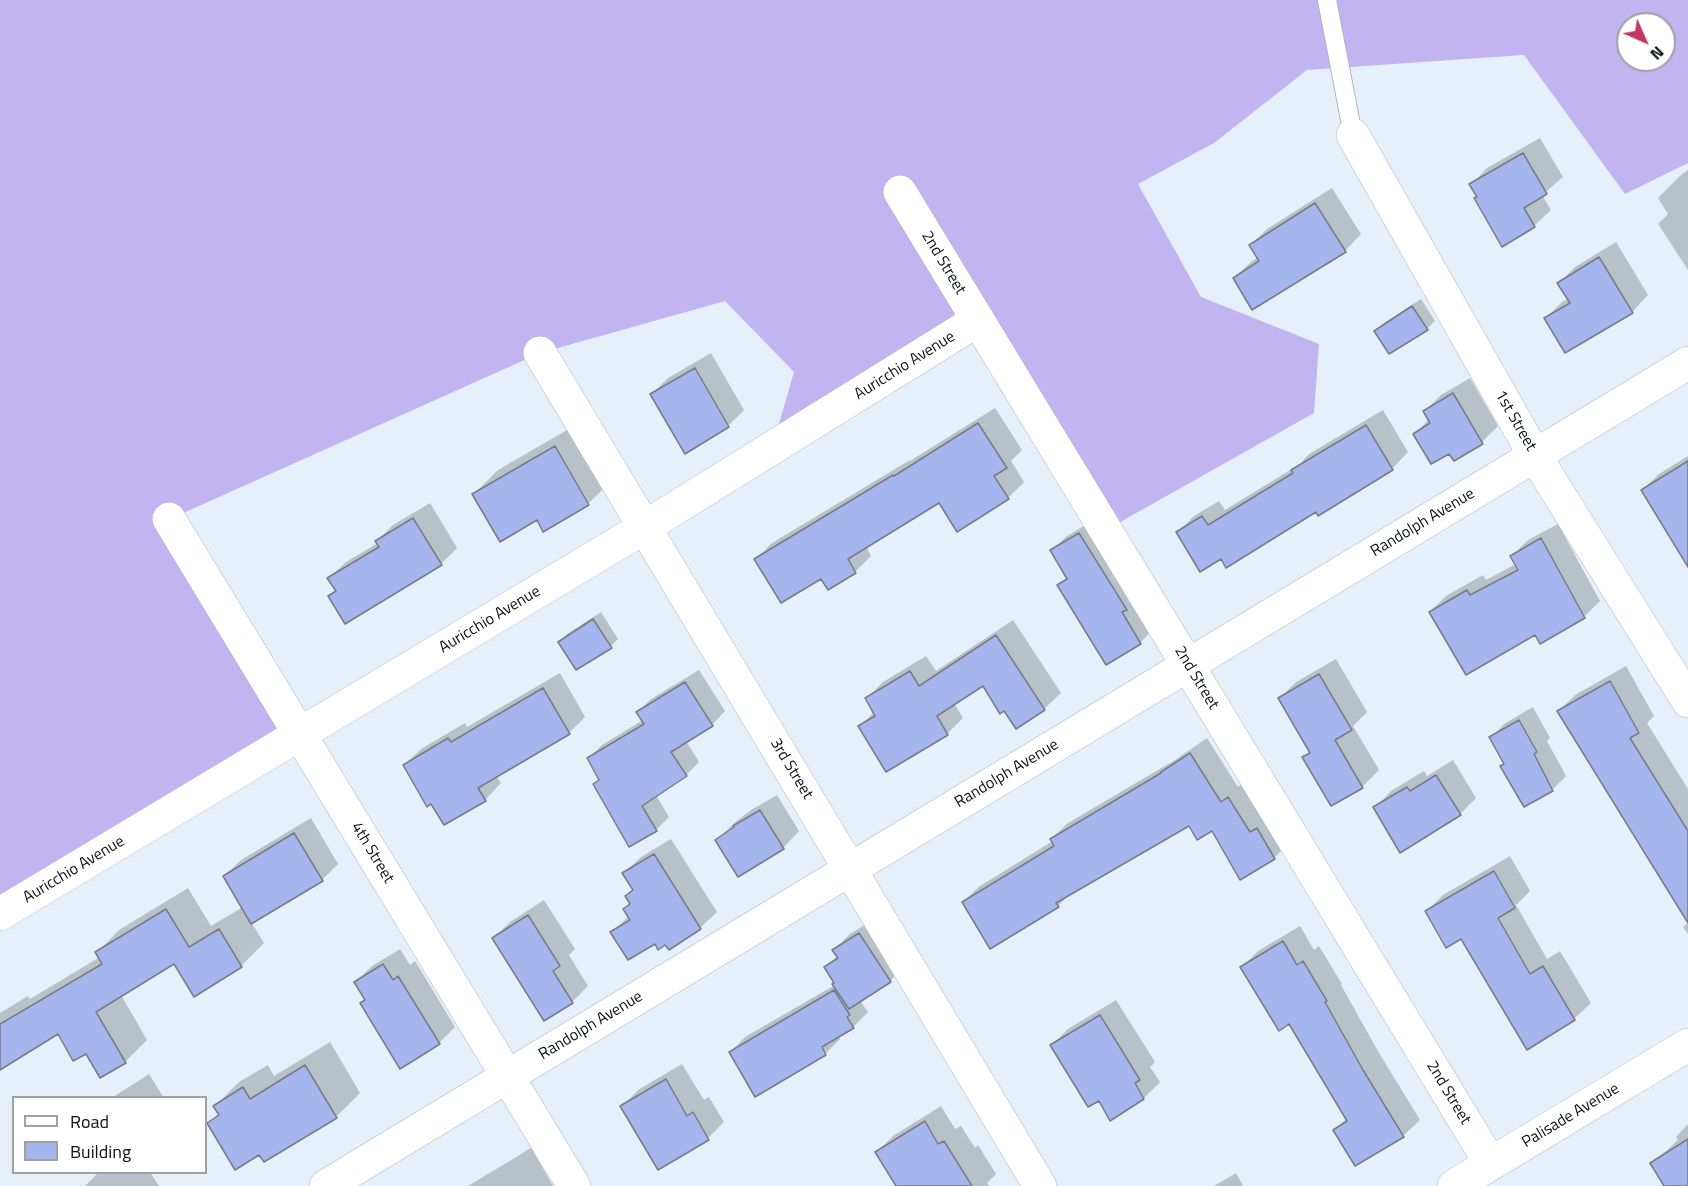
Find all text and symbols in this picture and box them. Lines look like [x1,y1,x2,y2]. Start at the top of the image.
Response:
north arrow [1616,12,1676,72]
text: N [1645,41,1670,66]
street label: 2nd Street [917,228,969,298]
street label: Auricchio Avenue [851,327,959,405]
street label: 1st Street [1490,387,1540,455]
street label: Randolph Avenue [1368,484,1478,562]
street label: Auricchio Avenue [436,582,544,658]
street label: 2nd Street [1170,643,1222,713]
street label: 3rd Street [765,735,817,803]
street label: Randolph Avenue [952,735,1062,813]
street label: 4th Street [346,819,398,887]
street label: Auricchio Avenue [20,832,128,908]
street label: Randolph Avenue [536,987,646,1065]
street label: 2nd Street [1422,1058,1474,1128]
street label: Palisade Avenue [1519,1079,1623,1153]
legend [12,1096,207,1174]
text: Road [70,1108,109,1135]
text: Building [70,1138,131,1165]

